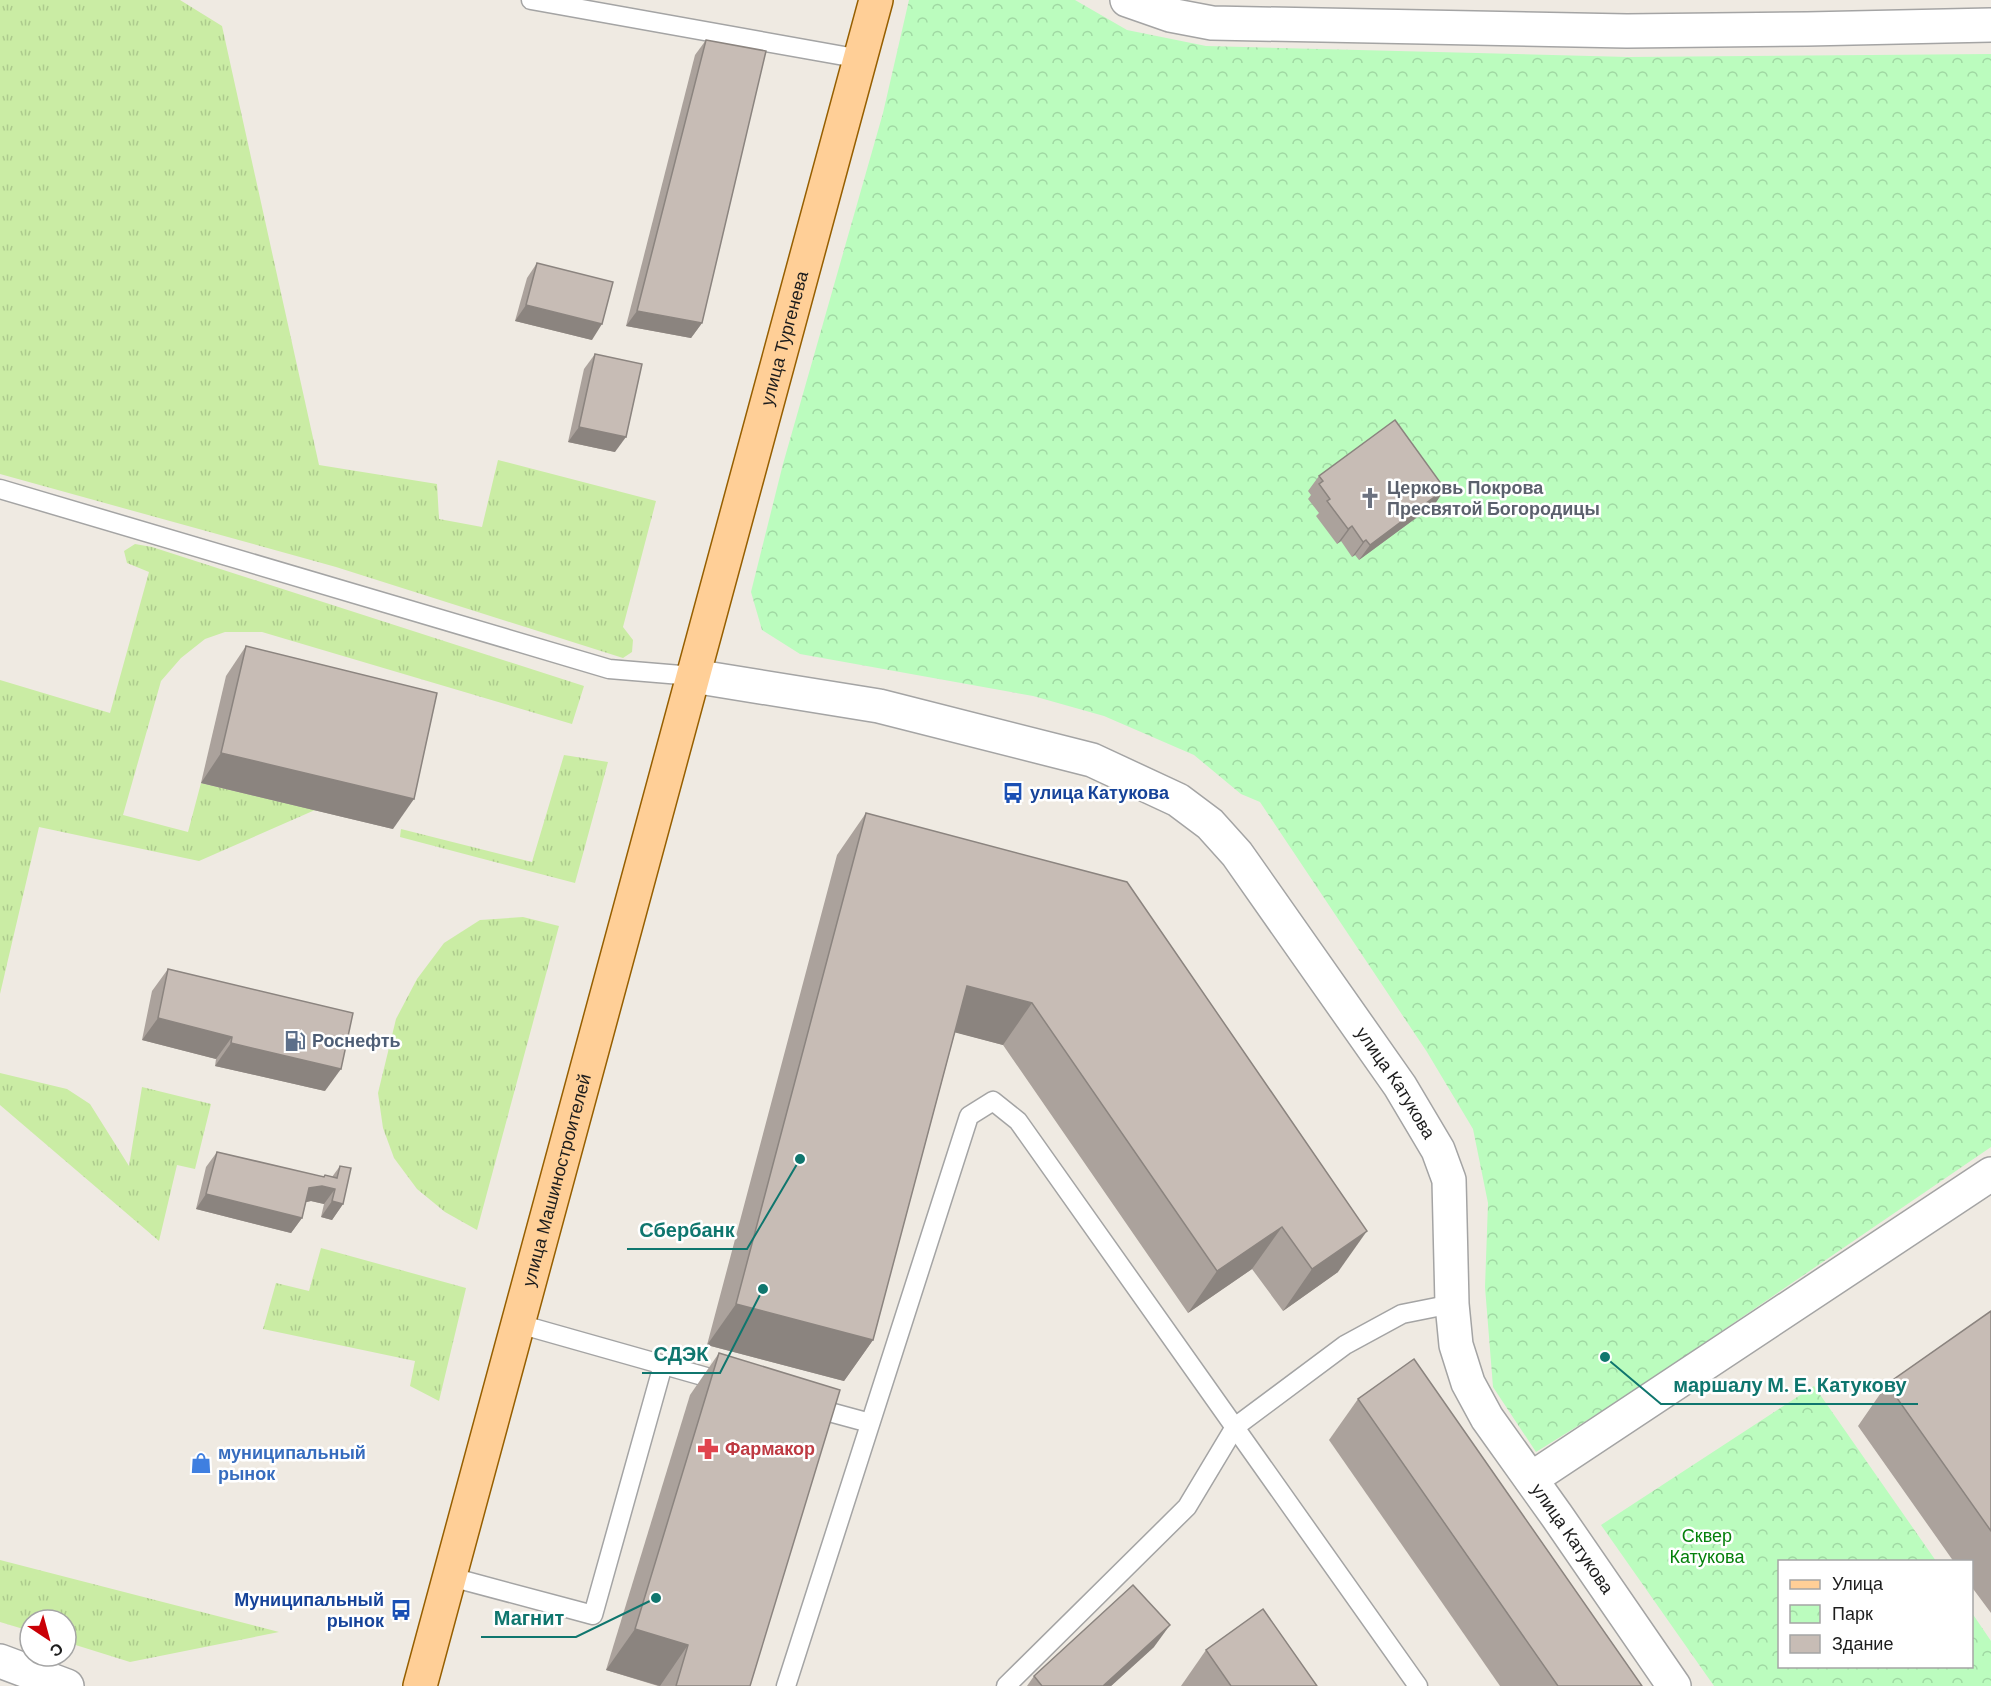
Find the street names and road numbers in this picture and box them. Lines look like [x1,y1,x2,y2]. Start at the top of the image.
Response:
street label: улица Тургенева [755,267,814,408]
street label: улица Катукова [1350,1022,1441,1144]
street label: улица Машиностроителей [517,1071,597,1289]
street label: улица Катукова [1526,1479,1620,1599]

